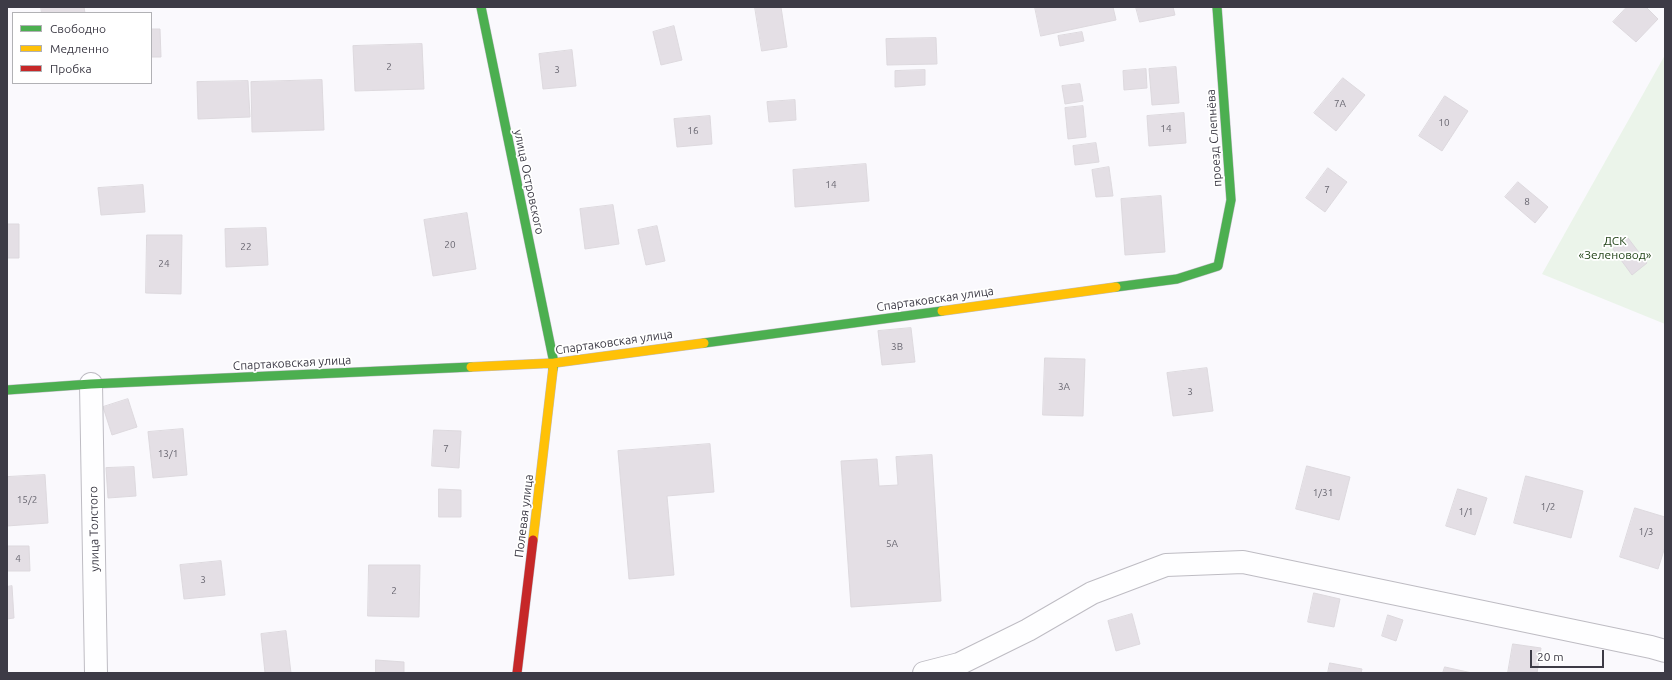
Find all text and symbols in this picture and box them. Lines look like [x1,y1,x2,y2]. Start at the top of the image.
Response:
legend [12,12,152,84]
text: Свободно [50,22,106,35]
text: Медленно [50,42,109,55]
house number: 2 [386,61,392,73]
text: Пробка [50,62,92,75]
house number: 3 [554,64,560,76]
street label: проезд Слепнёва [1203,89,1225,187]
house number: 7А [1334,98,1346,110]
house number: 10 [1438,117,1450,129]
house number: 14 [1160,123,1172,135]
house number: 16 [687,125,699,137]
street label: улица Островского [511,128,547,236]
house number: 14 [825,179,837,191]
house number: 7 [1324,184,1330,196]
house number: 8 [1524,196,1530,208]
park label: ДСК «Зеленовод» [1579,234,1651,262]
house number: 20 [444,239,456,251]
house number: 22 [240,241,252,253]
house number: 24 [158,258,170,270]
street label: Спартаковская улица [875,284,995,314]
street label: Спартаковская улица [554,327,674,357]
house number: 3В [891,341,903,353]
street label: Спартаковская улица [232,353,352,373]
house number: 3А [1058,381,1070,393]
house number: 3 [1187,386,1193,398]
house number: 7 [443,443,449,455]
house number: 13/1 [158,448,178,460]
street label: Полевая улица [512,474,536,558]
street label: улица Толстого [86,486,102,572]
house number: 1/31 [1313,487,1333,499]
house number: 15/2 [17,494,37,506]
house number: 1/2 [1541,501,1555,513]
house number: 1/1 [1459,506,1473,518]
house number: 1/3 [1639,526,1653,538]
house number: 5А [886,538,898,550]
house number: 4 [15,553,21,565]
house number: 3 [200,574,206,586]
house number: 2 [391,585,397,597]
scale bar [1532,642,1606,668]
text: 20 m [1537,650,1564,663]

